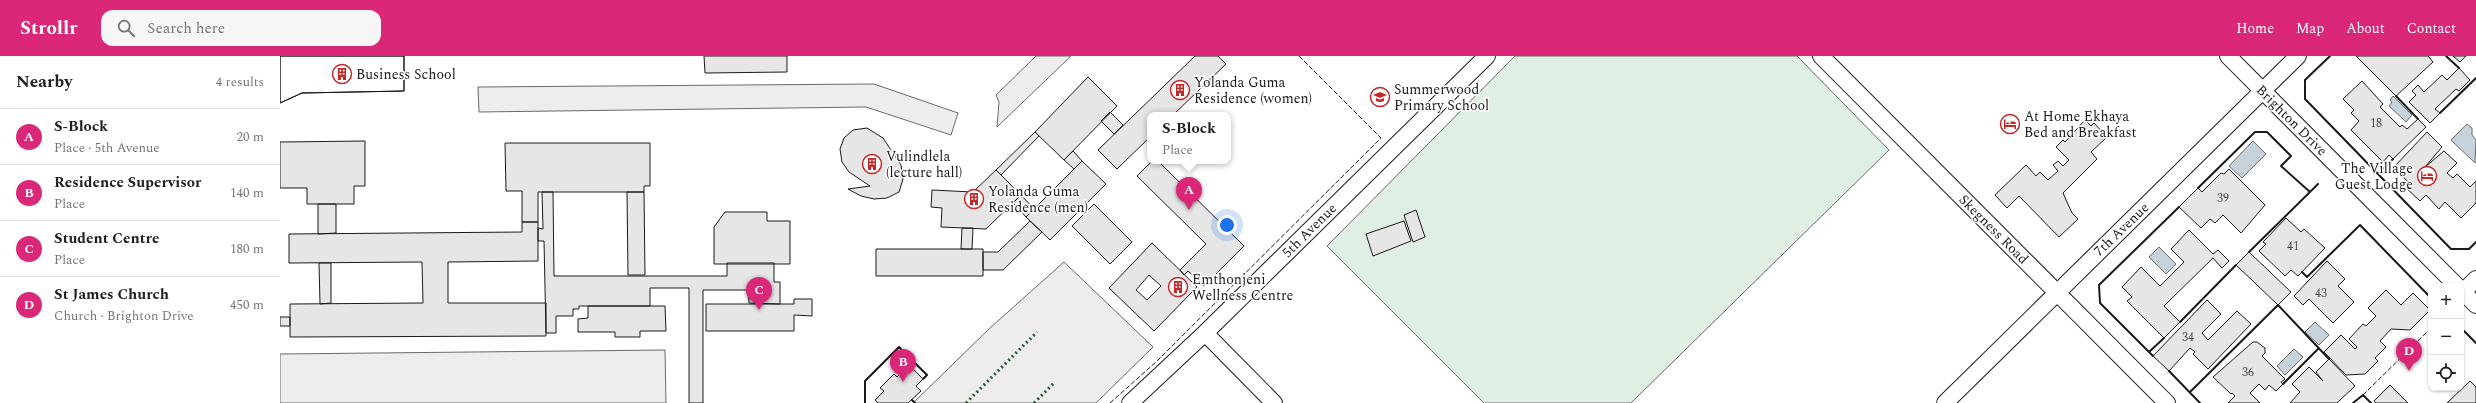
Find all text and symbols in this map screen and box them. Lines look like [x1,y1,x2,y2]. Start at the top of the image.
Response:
search box [101,10,381,46]
text: Strollr [20,14,77,43]
icon: search [115,17,137,39]
text: Search here [147,17,225,40]
text: Home [2236,18,2274,39]
text: Map [2296,18,2324,39]
text: About [2346,18,2385,39]
text: Contact [2407,18,2456,39]
building icon: Business School [331,63,353,85]
place label: Business School [356,64,456,85]
text: Nearby [16,69,72,95]
text: 4 results [216,72,264,92]
place label: Yolanda Guma Residence (women) [1194,72,1312,109]
building icon: Yolanda Guma Residence (women) [1169,79,1191,101]
place label: Summerwood Primary School [1394,79,1489,116]
street label: Brighton Drive [2251,80,2332,161]
school or university icon: Summerwood Primary School [1369,86,1391,108]
place label: At Home Ekhaya Bed and Breakfast [2024,106,2136,143]
popup [1147,112,1231,164]
hotel icon: At Home Ekhaya Bed and Breakfast [1999,113,2021,135]
house number: 18 [2370,114,2382,133]
text: S-Block [54,115,108,138]
text: S-Block [1162,117,1216,140]
text: A [24,127,34,147]
text: 20 m [237,127,264,147]
text: Place · 5th Avenue [54,138,160,158]
text: Place [1162,140,1193,160]
place label: Vulindlela (lecture hall) [886,146,962,183]
building icon: Vulindlela (lecture hall) [861,153,883,175]
place label: The Village Guest Lodge [2335,158,2413,195]
hotel icon: The Village Guest Lodge [2416,165,2438,187]
text: Residence Supervisor [54,171,201,194]
pin: A [1176,177,1202,210]
place label: Yolanda Guma Residence (men) [988,181,1088,218]
text: B [24,183,34,203]
text: 140 m [230,183,264,203]
building icon: Yolanda Guma Residence (men) [963,188,985,210]
house number: 39 [2217,189,2229,208]
street label: Skegness Road [1954,190,2033,269]
text: Place [54,194,85,214]
street label: 7th Avenue [2089,197,2154,261]
street label: 5th Avenue [1277,198,1342,262]
your location [1217,215,1237,235]
text: Student Centre [54,227,159,250]
house number: 41 [2287,237,2299,256]
text: C [24,239,34,259]
text: 180 m [230,239,264,259]
text: Place [54,250,85,270]
place label: Emthonjeni Wellness Centre [1192,269,1294,306]
building icon: Emthonjeni Wellness Centre [1167,276,1189,298]
pin: C [746,277,772,310]
text: St James Church [54,283,169,306]
map controls [2428,283,2464,391]
button: + [2428,283,2464,319]
house number: 43 [2315,284,2327,303]
text: D [24,295,34,315]
text: 450 m [230,295,264,315]
text: Church · Brighton Drive [54,306,194,326]
button: − [2428,319,2464,355]
house number: 34 [2182,328,2194,347]
pin: D [2396,338,2422,371]
pin: B [890,349,916,382]
button: locate [2428,355,2464,391]
house number: 36 [2242,363,2254,382]

